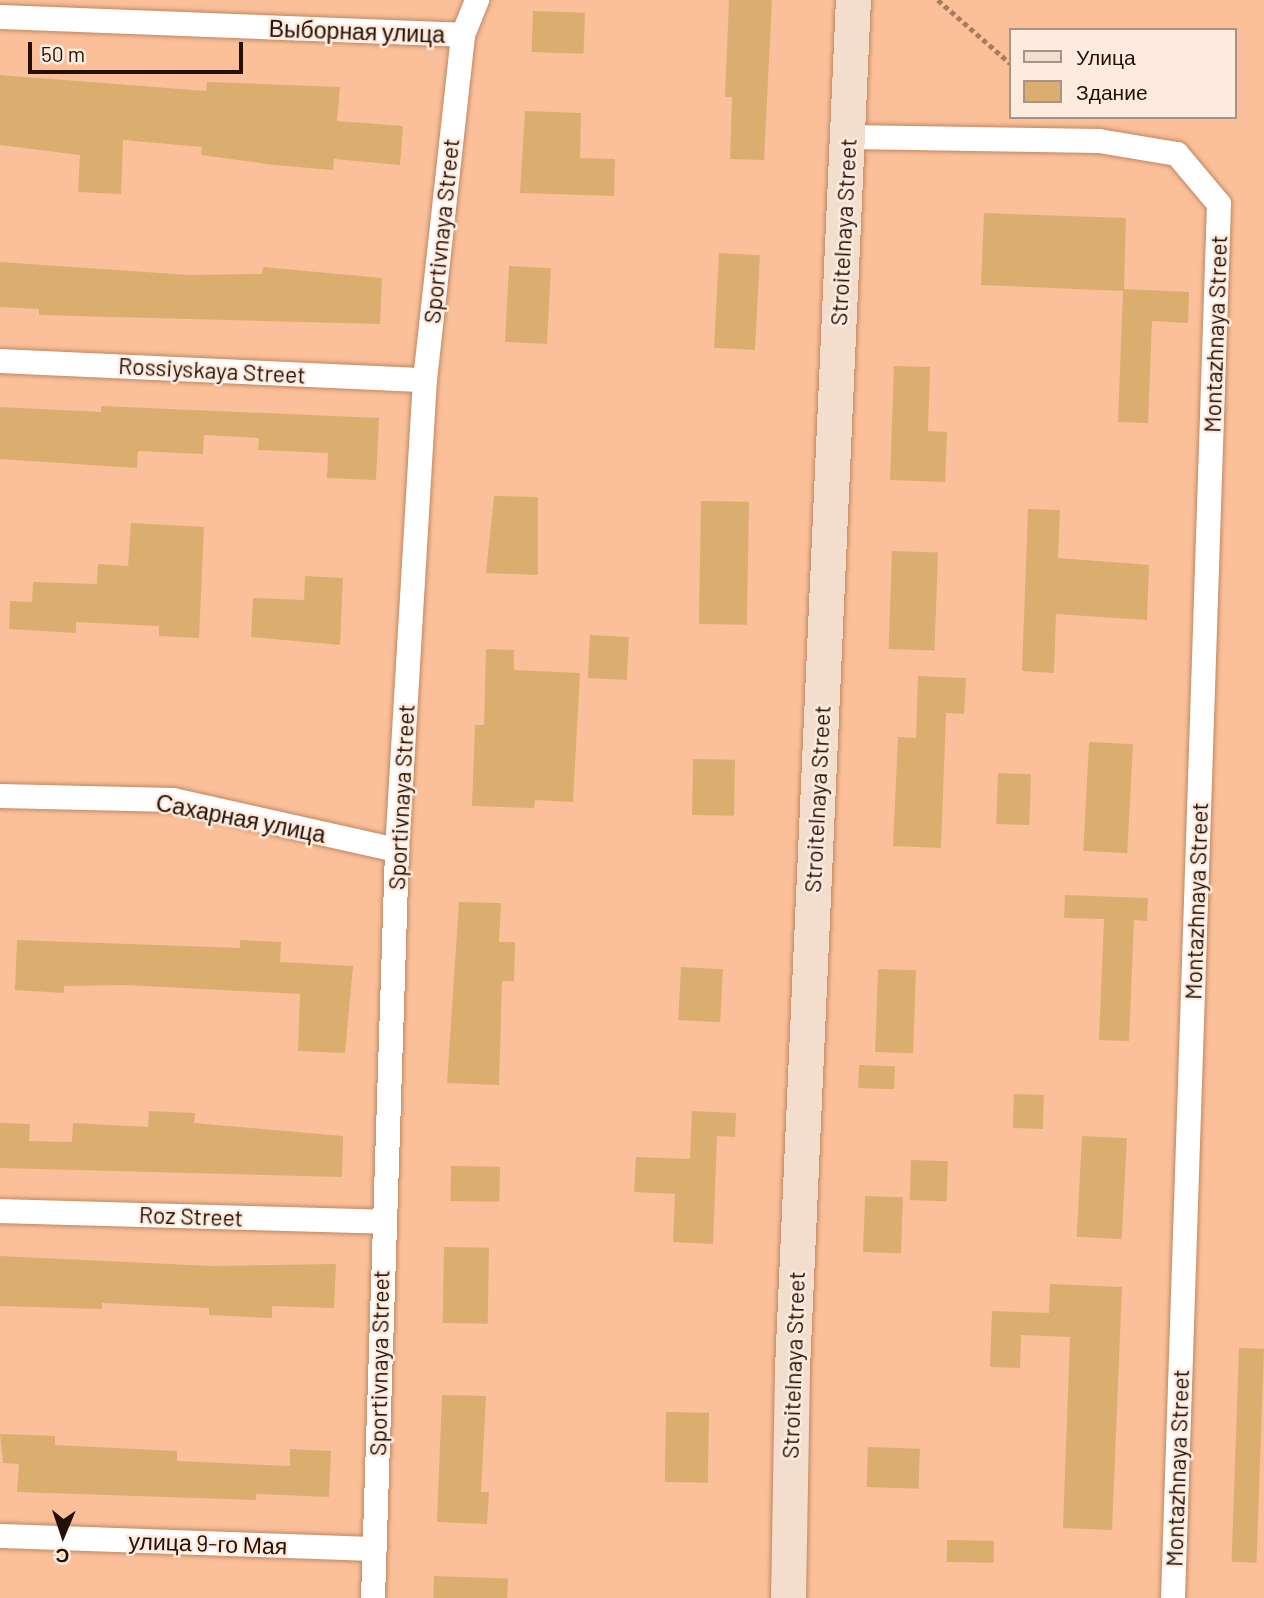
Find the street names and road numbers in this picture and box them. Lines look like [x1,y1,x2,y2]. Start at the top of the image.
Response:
street label: Выборная улица [268,14,446,48]
street label: Sportivnaya Street [418,137,464,325]
street label: Stroitelnaya Street [824,138,862,326]
street label: Montazhnaya Street [1198,235,1232,433]
street label: Rossiyskaya Street [118,351,306,389]
street label: Sportivnaya Street [382,703,420,891]
street label: Stroitelnaya Street [798,705,836,893]
street label: Сахарная улица [154,788,328,848]
street label: Montazhnaya Street [1179,802,1213,1000]
street label: Roz Street [138,1200,244,1232]
street label: Sportivnaya Street [364,1270,394,1456]
street label: Stroitelnaya Street [776,1271,810,1459]
street label: Montazhnaya Street [1160,1369,1194,1567]
street label: улица 9-го Мая [128,1526,288,1560]

